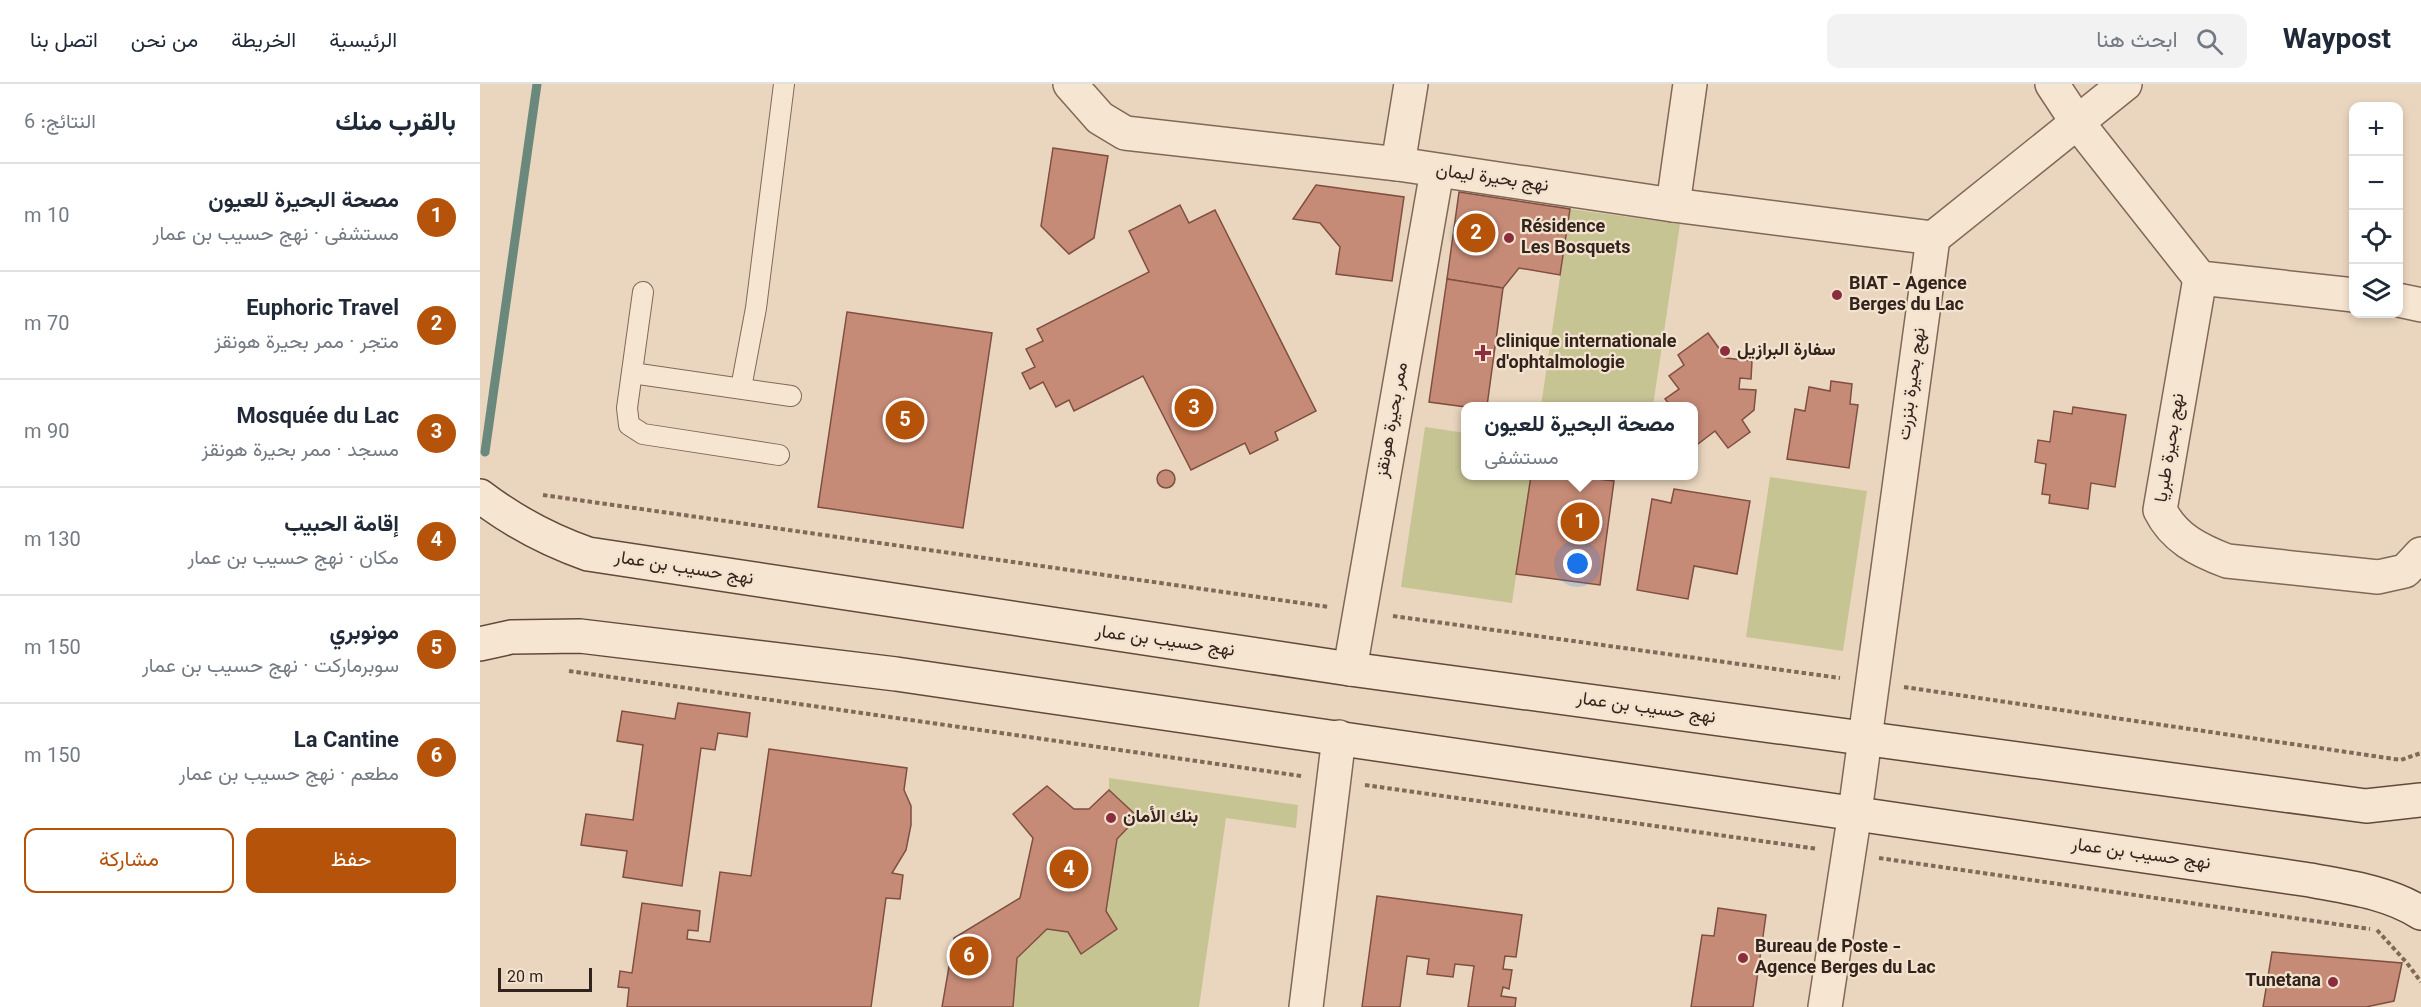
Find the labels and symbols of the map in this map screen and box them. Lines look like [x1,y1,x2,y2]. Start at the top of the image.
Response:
street label: نهج بحيرة ليمان [1434,157,1550,201]
pin: 2 [1456,210,1496,256]
place label: Résidence Les Bosquets [1521,214,1630,263]
marker: Résidence Les Bosquets [1502,231,1516,245]
place label: BIAT - Agence Berges du Lac [1849,271,1967,320]
marker: BIAT - Agence Berges du Lac [1830,288,1844,302]
street label: نهج بحيرة بنزرت [1891,326,1935,442]
place label: clinique internationale d'ophtalmologie [1496,329,1677,378]
place label: سفارة البرازيل [1737,337,1836,365]
marker: clinique internationale d'ophtalmologie [1474,344,1492,362]
marker: سفارة البرازيل [1718,344,1732,358]
street label: ممر بحيرة هونقز [1369,360,1417,481]
pin: 3 [1174,386,1214,430]
street label: نهج بحيرة طبريا [2149,391,2193,505]
pin: 5 [886,398,924,442]
pin: 1 [1560,500,1600,544]
street label: نهج حسيب بن عمار [611,544,756,594]
your location [1563,549,1592,578]
street label: نهج حسيب بن عمار [1093,618,1236,666]
street label: نهج حسيب بن عمار [1574,685,1717,733]
place label: بنك الأمان [1123,804,1198,832]
marker: بنك الأمان [1104,811,1118,825]
street label: نهج حسيب بن عمار [2069,831,2212,879]
pin: 4 [1050,846,1088,892]
pin: 6 [950,934,988,978]
place label: Bureau de Poste - Agence Berges du Lac [1755,934,1936,983]
marker: Bureau de Poste - Agence Berges du Lac [1736,951,1750,965]
scale bar [498,965,592,992]
place label: Tunetana [2245,968,2321,996]
marker: Tunetana [2326,975,2340,989]

